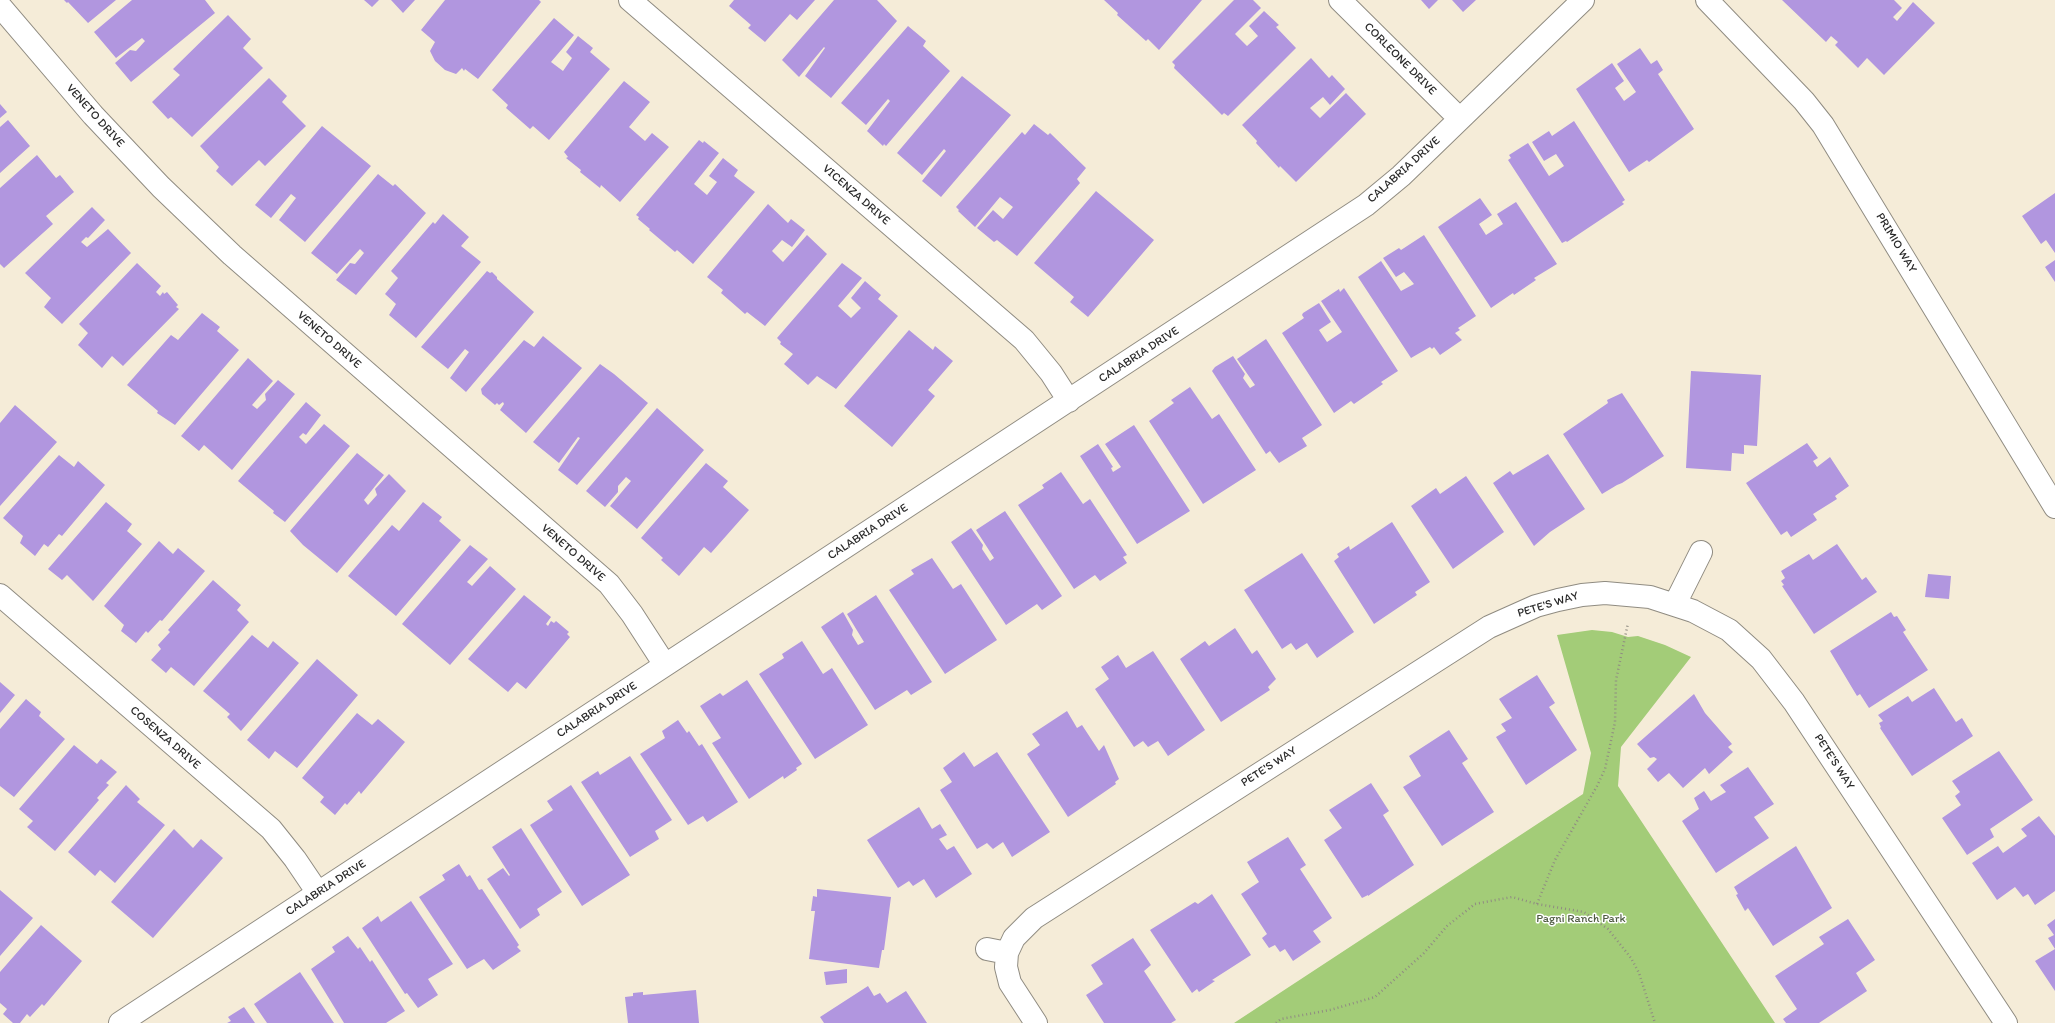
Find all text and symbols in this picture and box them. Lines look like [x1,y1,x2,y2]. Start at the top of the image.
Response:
street label: CORLEONE DRIVE [1361,20,1439,98]
street label: VENETO DRIVE [63,81,127,151]
street label: CALABRIA DRIVE [1365,134,1443,206]
street label: VICENZA DRIVE [819,162,893,228]
street label: PRIMIO WAY [1873,210,1919,276]
street label: VENETO DRIVE [294,308,364,372]
street label: CALABRIA DRIVE [1096,324,1182,386]
street label: CALABRIA DRIVE [825,501,911,563]
street label: VENETO DRIVE [538,521,608,585]
street label: PETE'S WAY [1516,589,1580,621]
street label: CALABRIA DRIVE [554,679,640,741]
street label: COSENZA DRIVE [127,703,203,773]
street label: PETE'S WAY [1811,732,1857,792]
street label: PETE'S WAY [1239,744,1299,790]
street label: CALABRIA DRIVE [283,857,369,919]
park label: Pagni Ranch Park [1536,912,1626,926]

